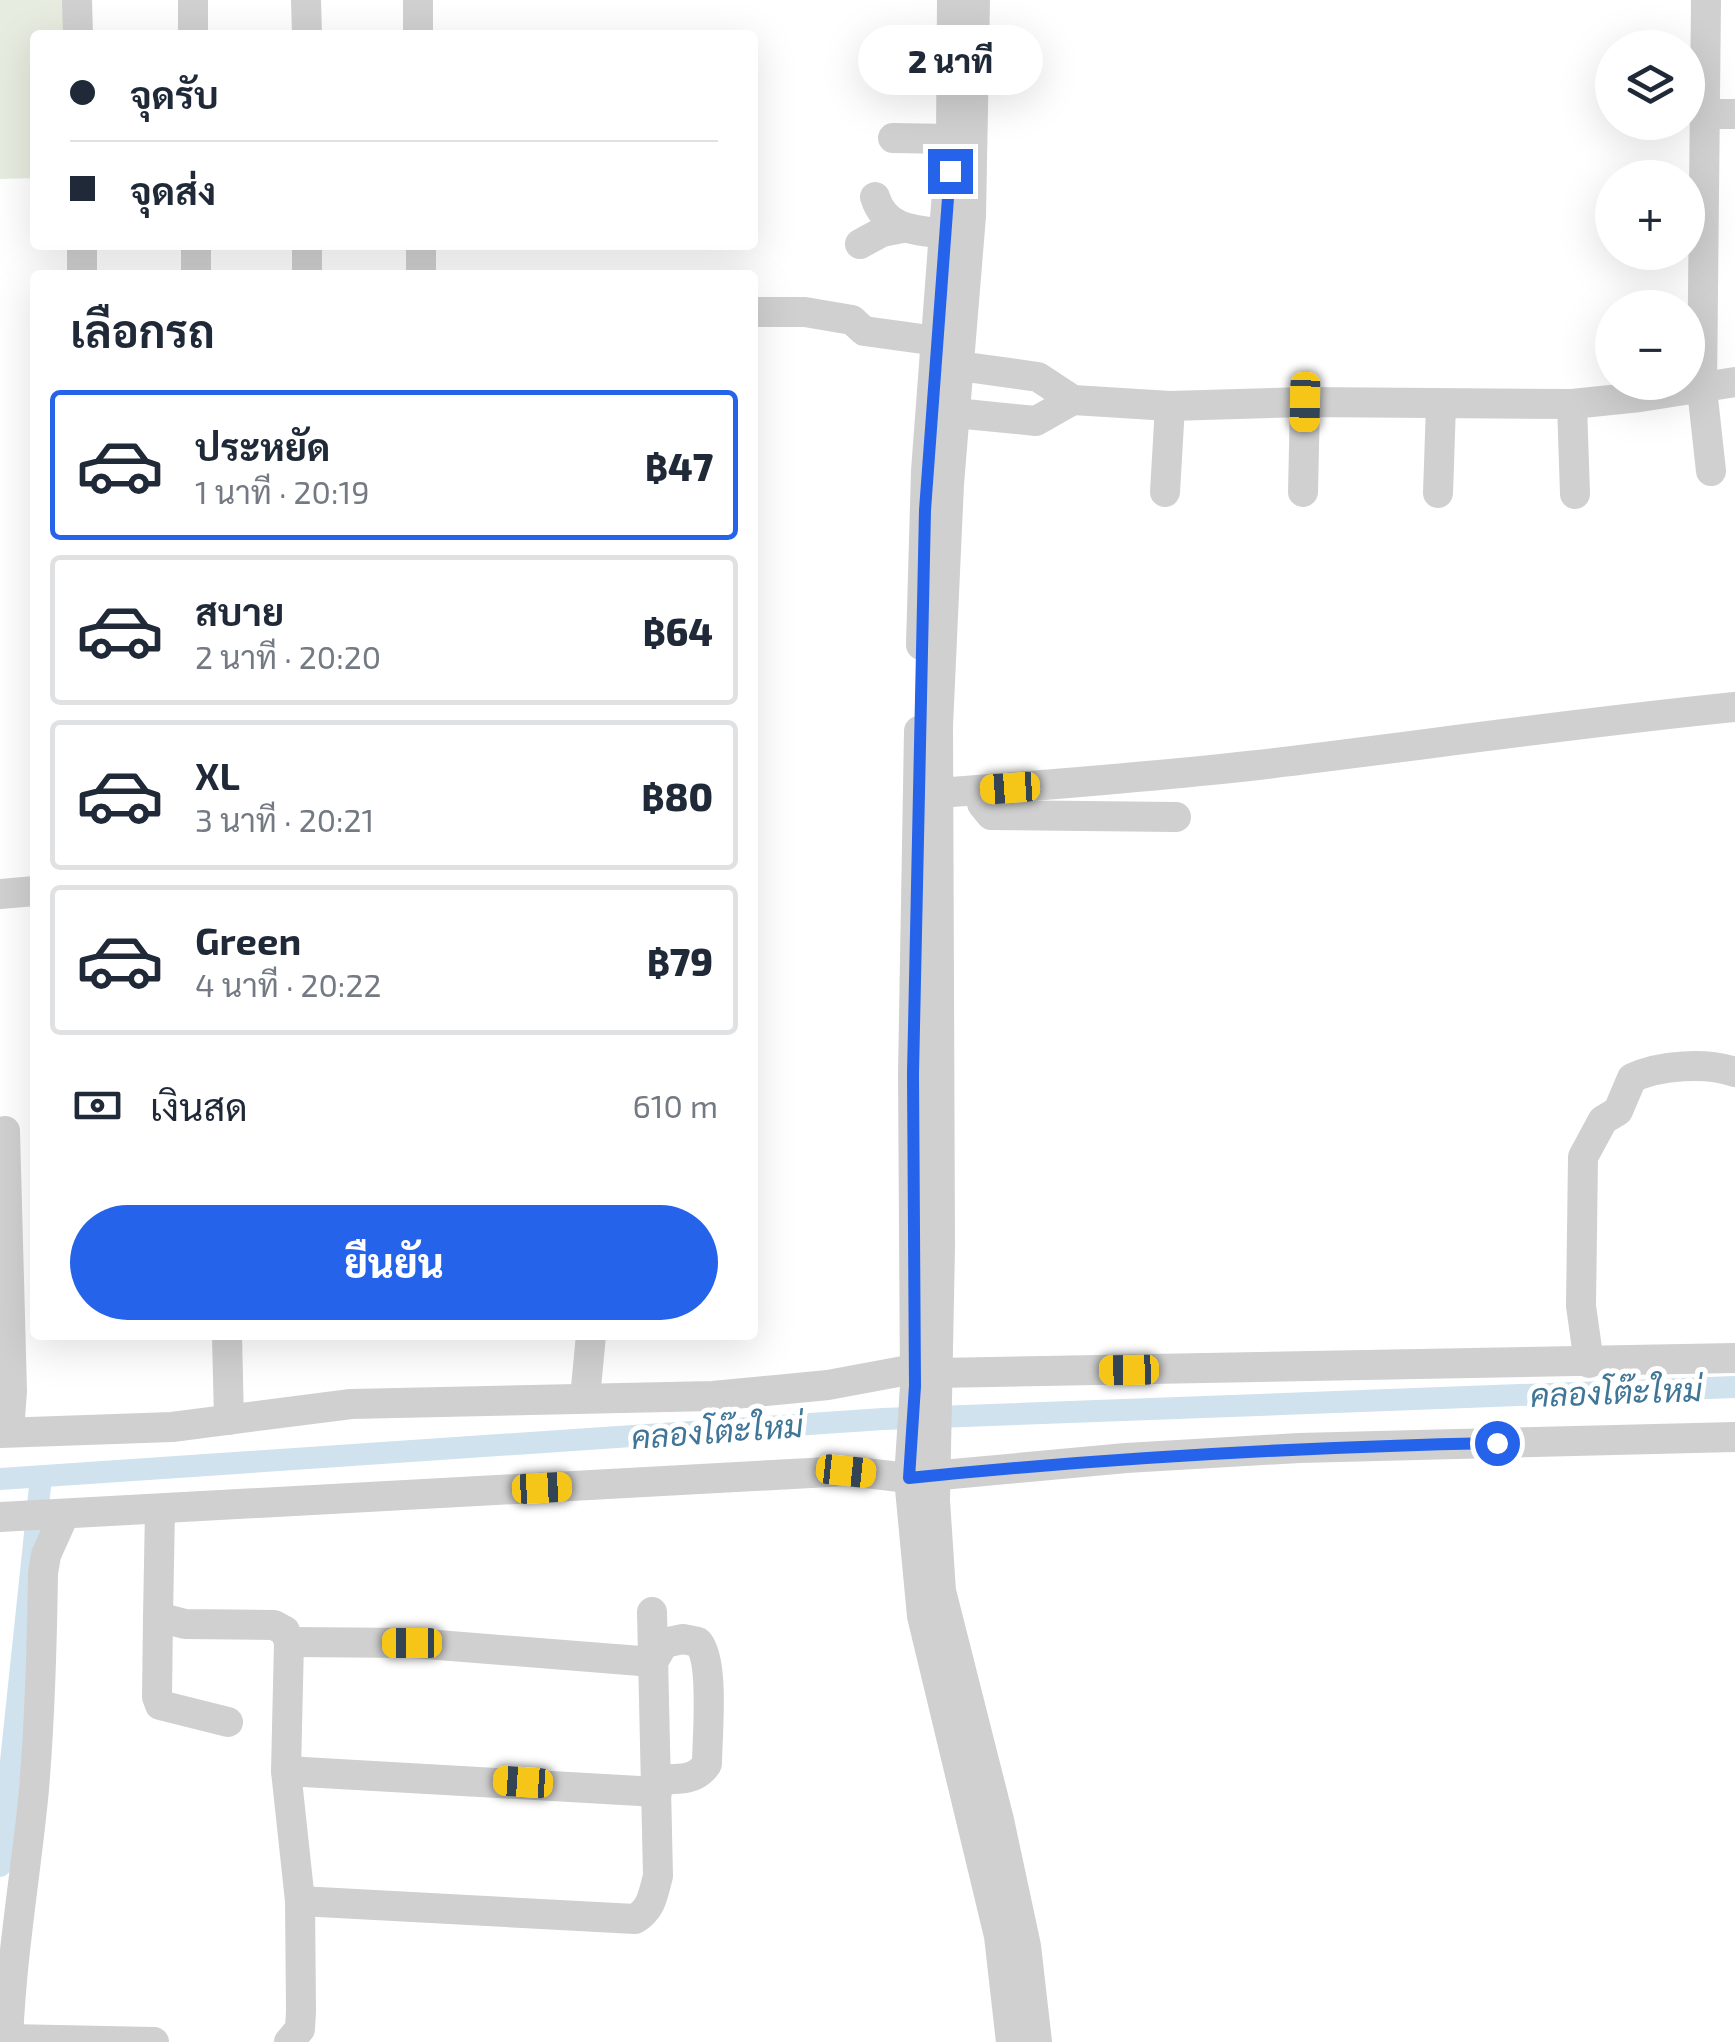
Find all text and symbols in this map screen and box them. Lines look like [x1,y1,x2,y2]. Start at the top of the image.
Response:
callout: 2 นาที [858,26,1042,96]
map controls [1595,30,1705,400]
button: layers [1595,30,1705,140]
text: 2 นาที [908,41,993,79]
text: จุดรับ [130,71,219,117]
route end [928,149,973,194]
button: + [1595,160,1705,270]
text: จุดส่ง [130,167,216,213]
button: − [1595,290,1705,400]
text: เลือกรถ [70,303,215,357]
car [1289,372,1321,432]
icon: car [75,420,165,510]
text: ประหยัด [195,423,330,469]
text: ฿47 [645,443,713,489]
text: 1 นาที · 20:19 [195,472,370,510]
icon: car [75,585,165,675]
text: สบาย [195,588,284,634]
text: ฿64 [642,608,713,654]
text: 2 นาที · 20:20 [195,637,381,675]
icon: car [75,750,165,840]
text: XL [195,752,240,798]
car [979,771,1041,805]
text: ฿80 [641,773,713,819]
text: 3 นาที · 20:21 [195,800,374,838]
icon: car [75,915,165,1005]
text: Green [195,917,301,963]
text: ฿79 [647,938,713,984]
text: 4 นาที · 20:22 [195,965,381,1003]
icon: cash [70,1078,125,1133]
text: เงินสด [150,1083,248,1129]
text: 610 m [632,1086,718,1124]
button: ยืนยัน [70,1205,718,1320]
car [1099,1354,1159,1386]
water label: คลองโต๊ะใหม่ [1529,1369,1705,1413]
water label: คลองโต๊ะใหม่ [630,1405,806,1455]
route start [1475,1421,1520,1466]
car [815,1453,877,1489]
car [511,1471,573,1505]
car [382,1628,442,1658]
car [492,1765,554,1799]

